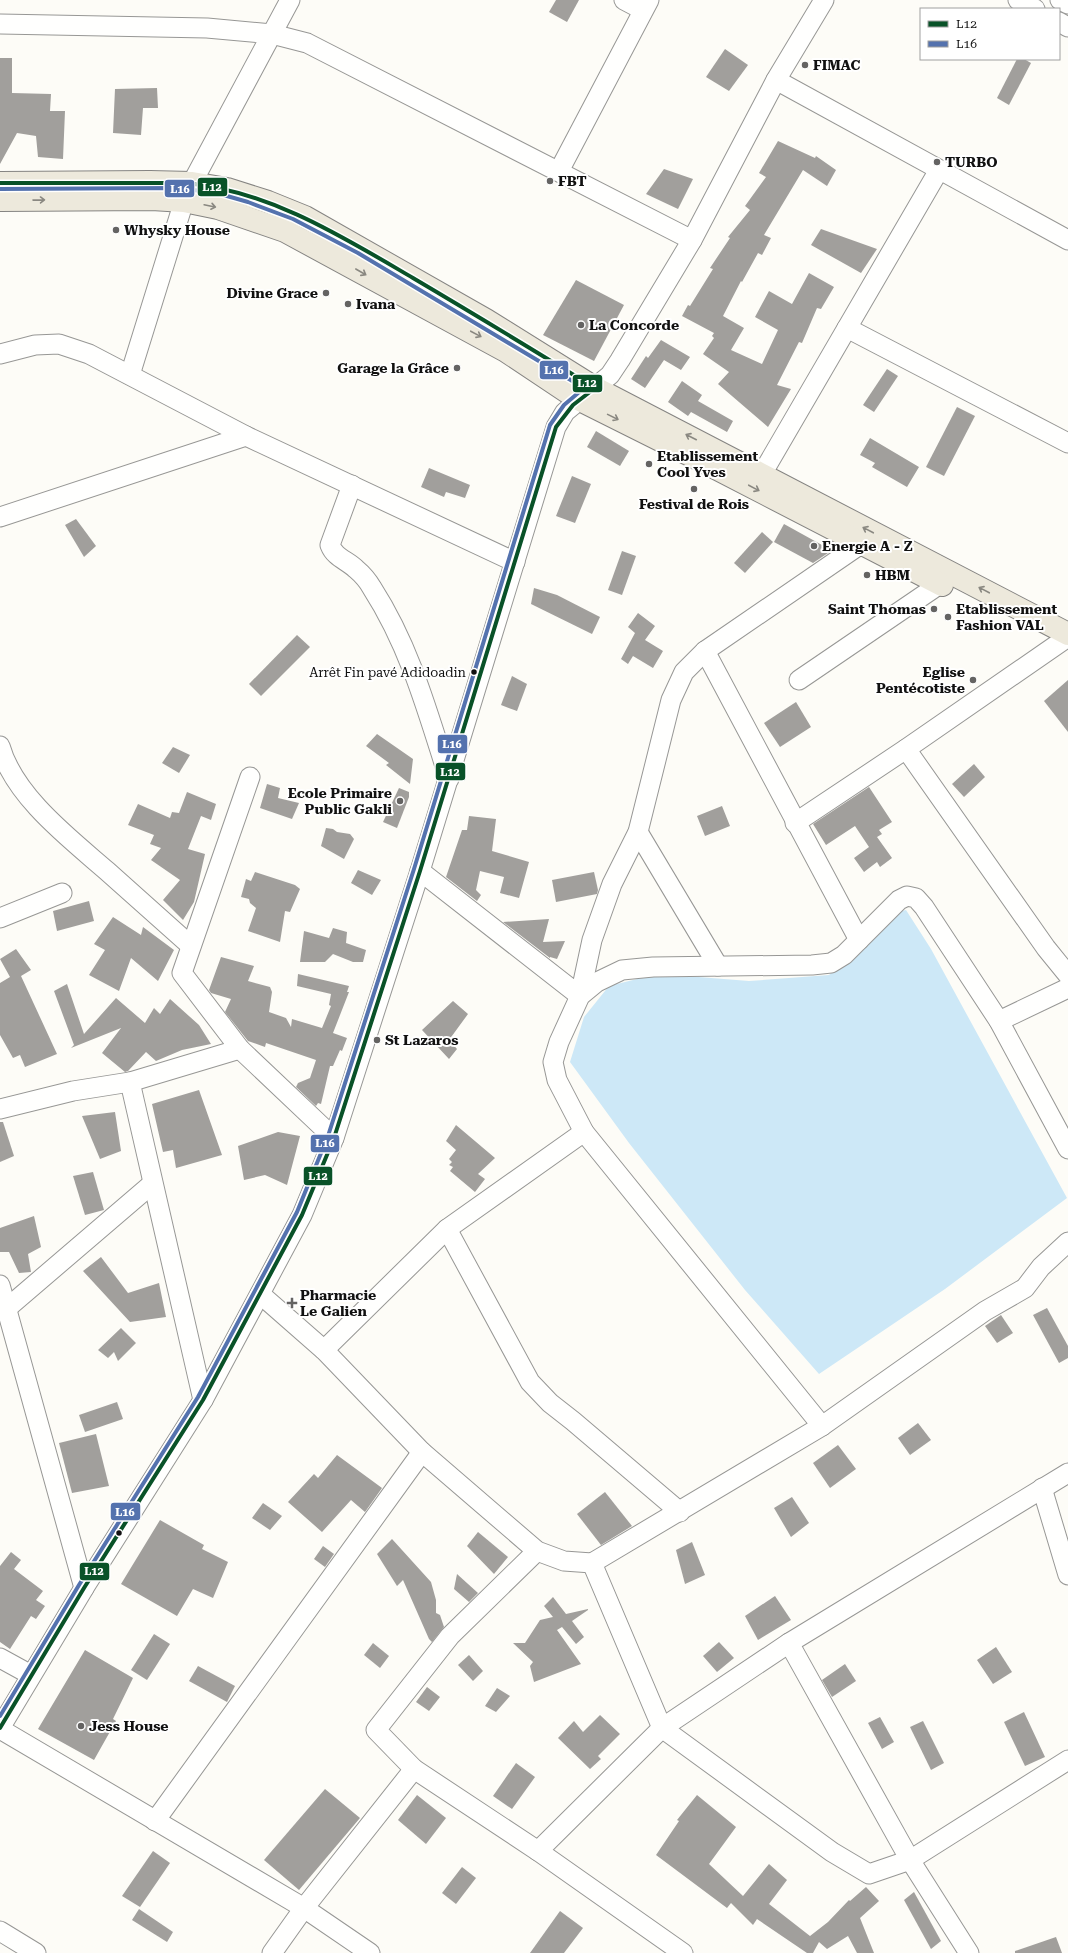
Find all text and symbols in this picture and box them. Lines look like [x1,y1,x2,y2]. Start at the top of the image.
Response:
legend [920,8,1060,60]
text: L12 [956,17,977,31]
text: L16 [956,37,977,51]
place label: FIMAC [813,57,860,73]
marker: FIMAC [800,60,810,70]
place label: TURBO [945,154,998,170]
marker: TURBO [932,157,942,167]
place label: FBT [558,173,587,189]
marker: FBT [545,176,555,186]
line badge: L12 [197,177,228,197]
line badge: L16 [164,179,195,198]
text: L12 [202,181,222,194]
text: L16 [170,183,190,196]
one-way arrow [32,196,45,204]
one-way arrow [204,203,217,211]
place label: Whysky House [124,222,230,238]
marker: Whysky House [111,225,121,235]
one-way arrow [355,269,367,277]
place label: Divine Grace [226,285,318,301]
marker: Divine Grace [321,288,331,298]
place label: Ivana [356,296,396,312]
marker: Ivana [343,299,353,309]
place label: La Concorde [589,317,679,333]
marker: La Concorde [576,320,586,330]
one-way arrow [469,331,481,339]
place label: Garage la Grâce [337,360,449,376]
line badge: L16 [539,360,569,380]
marker: Garage la Grâce [452,363,462,373]
text: L16 [544,364,564,377]
line badge: L12 [572,374,603,393]
text: L12 [577,377,597,390]
one-way arrow [607,414,619,421]
one-way arrow [685,433,697,441]
place label: Etablissement Cool Yves [657,448,758,480]
marker: Etablissement Cool Yves [644,459,654,469]
marker: Festival de Rois [689,484,699,494]
one-way arrow [748,485,760,492]
place label: Festival de Rois [639,496,749,512]
one-way arrow [863,525,875,533]
place label: Energie A - Z [822,538,913,554]
marker: Energie A - Z [809,541,819,551]
place label: HBM [875,567,911,583]
marker: HBM [862,570,872,580]
one-way arrow [978,586,990,593]
place label: Saint Thomas [828,601,926,617]
place label: Etablissement Fashion VAL [956,601,1057,633]
marker: Saint Thomas [929,604,939,614]
marker: Etablissement Fashion VAL [943,612,953,622]
place label: Eglise Pentécotiste [876,664,965,696]
place label: Arrêt Fin pavé Adidoadin [309,665,467,680]
marker: Arrêt Fin pavé Adidoadin [469,667,479,677]
marker: Eglise Pentécotiste [968,675,978,685]
line badge: L16 [437,734,468,754]
text: L16 [442,738,462,751]
line badge: L12 [435,762,466,781]
text: L12 [440,766,460,779]
place label: Ecole Primaire Public Gakli [288,785,392,817]
marker: Ecole Primaire Public Gakli [395,796,405,806]
place label: St Lazaros [385,1032,458,1048]
marker: St Lazaros [372,1035,382,1045]
line badge: L16 [310,1134,340,1153]
text: L16 [315,1137,335,1150]
line badge: L12 [303,1166,333,1186]
text: L12 [308,1170,328,1183]
place label: Pharmacie Le Galien [300,1287,376,1319]
marker: Pharmacie Le Galien [287,1298,297,1308]
line badge: L16 [110,1502,141,1521]
text: L16 [115,1506,135,1519]
unlabelled marker [114,1528,124,1538]
line badge: L12 [79,1562,110,1581]
text: L12 [84,1565,104,1578]
place label: Jess House [89,1718,169,1734]
marker: Jess House [76,1721,86,1731]

